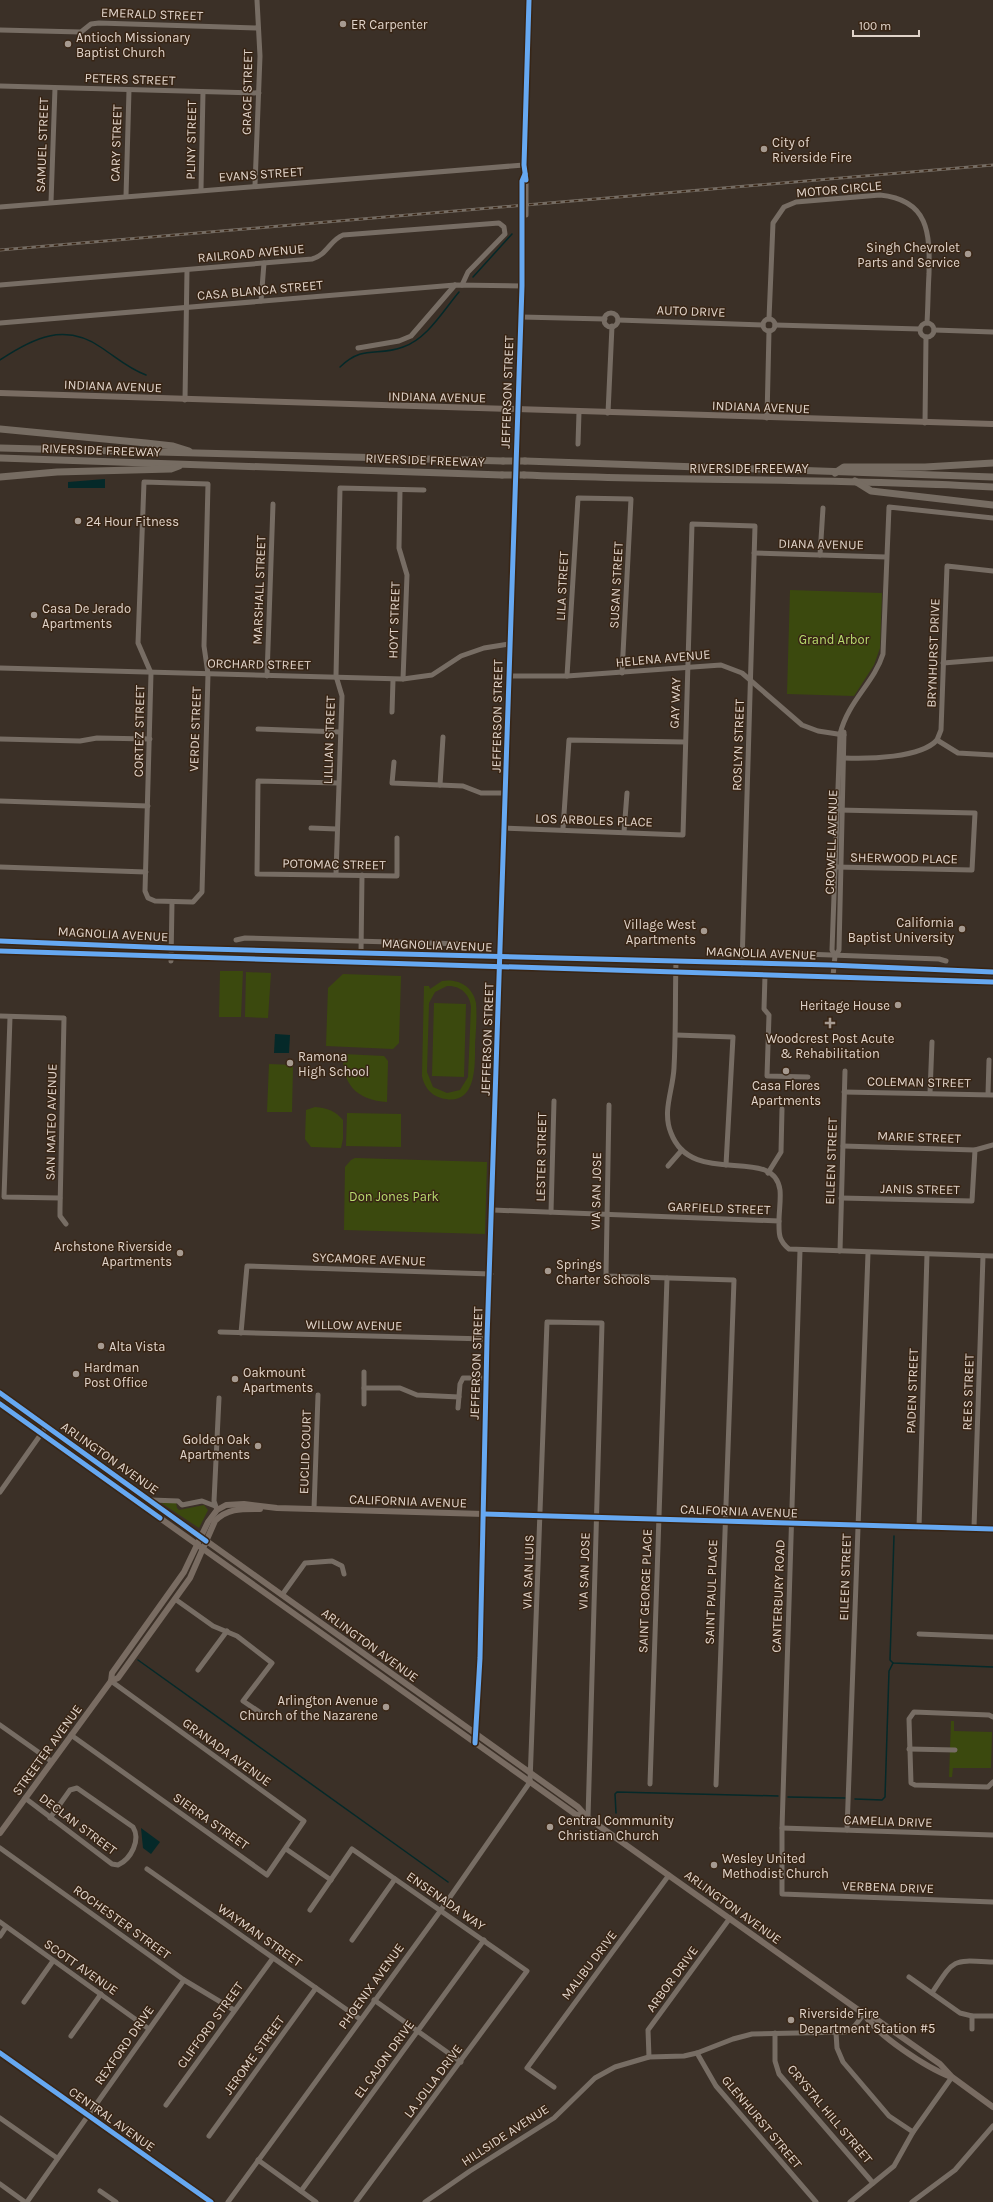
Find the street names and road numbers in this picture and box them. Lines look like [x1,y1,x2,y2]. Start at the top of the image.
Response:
street label: EMERALD STREET [101,5,204,23]
street label: GRACE STREET [239,49,255,135]
street label: PETERS STREET [84,70,176,88]
street label: SAMUEL STREET [33,97,51,193]
street label: PLINY STREET [183,100,199,180]
street label: CARY STREET [107,104,125,182]
street label: EVANS STREET [218,164,304,184]
street label: MOTOR CIRCLE [795,178,883,200]
street label: RAILROAD AVENUE [197,241,305,265]
street label: CASA BLANCA STREET [196,277,324,303]
street label: AUTO DRIVE [656,302,726,320]
street label: JEFFERSON STREET [498,335,516,449]
street label: INDIANA AVENUE [64,377,162,395]
street label: INDIANA AVENUE [388,389,486,405]
street label: INDIANA AVENUE [712,398,810,416]
street label: RIVERSIDE FREEWAY [41,440,161,460]
street label: RIVERSIDE FREEWAY [365,450,485,470]
street label: RIVERSIDE FREEWAY [689,461,809,476]
street label: MARSHALL STREET [250,535,268,645]
street label: DIANA AVENUE [778,536,864,552]
street label: SUSAN STREET [606,541,626,629]
street label: LILA STREET [553,550,571,621]
street label: HOYT STREET [385,581,403,659]
street label: BRYNHURST DRIVE [924,598,942,708]
street label: HELENA AVENUE [615,646,711,670]
street label: ORCHARD STREET [207,656,311,672]
street label: JEFFERSON STREET [489,659,505,773]
street label: GAY WAY [667,677,683,729]
street label: CORTEZ STREET [131,684,147,777]
street label: VERDE STREET [186,686,204,772]
street label: LILLIAN STREET [320,695,338,784]
street label: ROSLYN STREET [729,698,747,791]
street label: CROWELL AVENUE [822,789,840,895]
street label: LOS ARBOLES PLACE [535,810,653,830]
street label: SHERWOOD PLACE [850,850,958,866]
street label: POTOMAC STREET [282,856,386,872]
street label: MAGNOLIA AVENUE [57,924,169,944]
street label: MAGNOLIA AVENUE [381,936,493,954]
street label: MAGNOLIA AVENUE [705,944,817,962]
street label: JEFFERSON STREET [478,982,496,1096]
street label: SAN MATEO AVENUE [42,1063,60,1181]
street label: COLEMAN STREET [867,1074,971,1090]
street label: LESTER STREET [533,1112,549,1202]
street label: EILEEN STREET [822,1117,840,1205]
street label: MARIE STREET [877,1128,962,1146]
street label: VIA SAN JOSE [588,1152,604,1230]
street label: JANIS STREET [880,1181,960,1197]
street label: GARFIELD STREET [667,1199,771,1217]
street label: SYCAMORE AVENUE [312,1250,426,1268]
street label: JEFFERSON STREET [467,1306,485,1420]
street label: WILLOW AVENUE [305,1317,403,1333]
street label: PADEN STREET [903,1348,921,1434]
street label: REES STREET [959,1353,977,1431]
street label: EUCLID COURT [296,1409,314,1494]
street label: ARLINGTON AVENUE [58,1419,162,1497]
street label: CALIFORNIA AVENUE [349,1491,467,1511]
street label: CALIFORNIA AVENUE [680,1501,798,1521]
street label: SAINT GEORGE PLACE [635,1529,655,1653]
street label: VIA SAN JOSE [575,1532,593,1610]
street label: EILEEN STREET [836,1533,854,1621]
street label: VIA SAN LUIS [519,1534,537,1610]
street label: SAINT PAUL PLACE [702,1539,720,1645]
street label: CANTERBURY ROAD [769,1539,787,1653]
street label: ARLINGTON AVENUE [319,1605,421,1685]
street label: STREETER AVENUE [9,1702,85,1798]
street label: GRANADA AVENUE [180,1715,274,1789]
street label: SIERRA STREET [170,1789,252,1853]
street label: DECLAN STREET [36,1790,120,1858]
street label: CAMELIA DRIVE [843,1812,933,1830]
street label: ARLINGTON AVENUE [682,1867,784,1947]
street label: ENSENADA WAY [404,1868,488,1934]
street label: VERBENA DRIVE [842,1878,934,1896]
street label: ROCHESTER STREET [70,1882,174,1963]
street label: WAYMAN STREET [215,1900,305,1970]
street label: MALIBU DRIVE [558,1927,620,2003]
street label: SCOTT AVENUE [41,1936,121,1998]
street label: PHOENIX AVENUE [335,1940,407,2032]
street label: ARBOR DRIVE [643,1943,701,2015]
street label: CLIFFORD STREET [174,1979,247,2071]
street label: REXFORD DRIVE [91,2003,157,2087]
street label: JEROME STREET [220,2012,288,2097]
street label: EL CAJON DRIVE [351,2017,417,2101]
street label: LA JOLLA DRIVE [401,2041,465,2121]
street label: CRYSTAL HILL STREET [784,2062,876,2167]
street label: GLENHURST STREET [719,2072,806,2172]
street label: CENTRAL AVENUE [66,2084,158,2154]
street label: HILLSIDE AVENUE [458,2101,552,2169]

